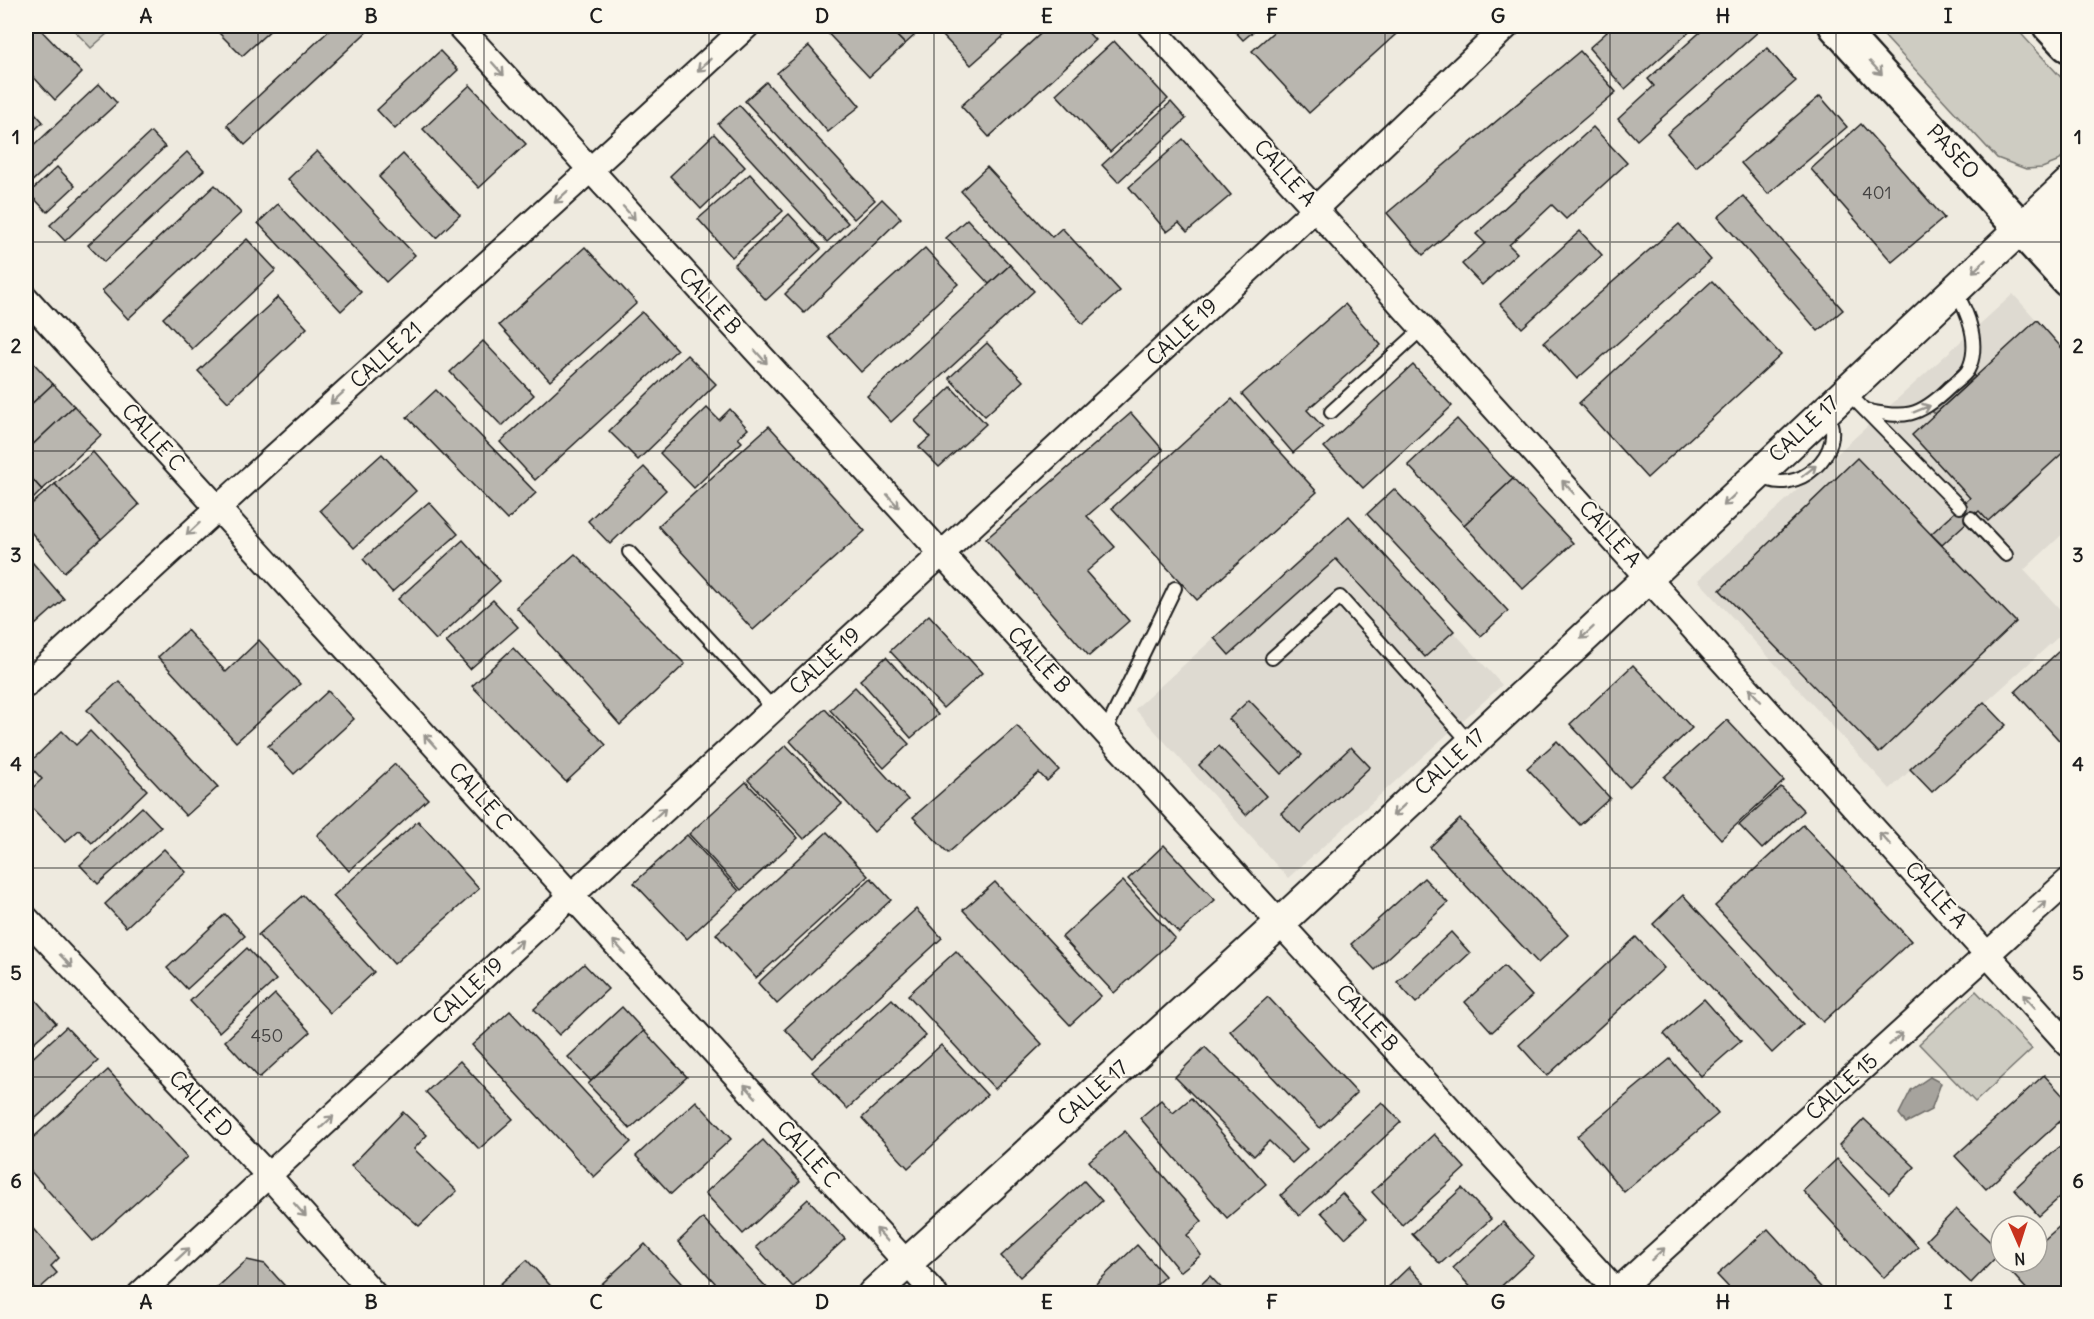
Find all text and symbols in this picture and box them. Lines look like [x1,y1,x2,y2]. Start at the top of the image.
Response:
text: A [140,3,153,28]
text: B [364,3,378,28]
text: C [589,3,603,28]
text: D [815,3,829,28]
text: E [1041,3,1053,28]
text: F [1266,3,1278,28]
text: G [1491,3,1505,28]
text: H [1716,3,1730,28]
text: I [1944,3,1953,28]
one-way arrow [697,58,712,72]
one-way arrow [491,61,505,76]
one-way arrow [1868,61,1883,76]
street label: PASEO [1921,119,1986,185]
text: 1 [12,124,20,149]
text: 1 [2074,124,2082,149]
street label: CALLE A [1248,134,1322,212]
house number: 401 [1862,181,1892,204]
one-way arrow [553,190,568,204]
one-way arrow [622,205,636,220]
one-way arrow [1971,259,1986,273]
street label: CALLE B [673,261,748,340]
street label: CALLE 19 [1140,292,1223,371]
street label: CALLE 21 [344,315,427,394]
text: 2 [11,333,22,358]
text: 2 [2073,333,2084,358]
one-way arrow [754,349,768,364]
street label: CALLE 17 [1763,389,1844,468]
one-way arrow [330,391,345,405]
street label: CALLE C [116,397,191,476]
one-way arrow [1912,403,1930,414]
one-way arrow [1801,464,1817,477]
one-way arrow [1561,480,1575,495]
one-way arrow [1722,492,1737,506]
one-way arrow [886,493,900,508]
street label: CALLE A [1573,495,1647,573]
one-way arrow [185,522,200,536]
text: 3 [10,542,22,567]
text: 3 [2072,542,2084,567]
street label: CALLE 19 [783,621,866,700]
street label: CALLE B [1002,621,1077,699]
one-way arrow [1580,626,1595,640]
one-way arrow [1748,687,1762,702]
street label: CALLE 17 [1409,722,1490,801]
one-way arrow [423,734,437,749]
text: 4 [10,751,22,776]
text: 4 [2072,751,2084,776]
street label: CALLE C [443,756,518,835]
one-way arrow [1392,803,1407,817]
one-way arrow [652,807,667,821]
one-way arrow [1878,832,1892,847]
street label: CALLE A [1899,856,1973,934]
one-way arrow [2032,900,2047,914]
one-way arrow [508,940,523,954]
one-way arrow [612,940,626,955]
street label: CALLE 19 [426,951,509,1030]
one-way arrow [58,953,73,968]
text: 5 [10,960,22,985]
text: 5 [2072,960,2084,985]
street label: CALLE B [1330,978,1405,1057]
one-way arrow [2022,993,2036,1008]
house number: 450 [251,1024,283,1047]
one-way arrow [1888,1032,1903,1046]
street label: CALLE 15 [1800,1047,1883,1126]
street label: CALLE 17 [1052,1054,1134,1131]
street label: CALLE D [163,1064,239,1143]
one-way arrow [743,1084,757,1099]
one-way arrow [319,1114,334,1129]
street label: CALLE C [771,1114,846,1193]
text: 6 [10,1168,22,1193]
text: 6 [2072,1168,2084,1193]
one-way arrow [293,1203,307,1218]
north arrow [1989,1214,2049,1274]
one-way arrow [875,1228,889,1243]
one-way arrow [176,1247,191,1261]
one-way arrow [1650,1247,1665,1261]
text: N [2014,1249,2026,1269]
text: A [140,1289,153,1314]
text: B [364,1289,378,1314]
text: C [589,1289,603,1314]
text: D [815,1289,829,1314]
text: E [1041,1289,1053,1314]
text: F [1266,1289,1278,1314]
text: G [1491,1289,1505,1314]
text: H [1716,1289,1730,1314]
text: I [1944,1289,1953,1314]

